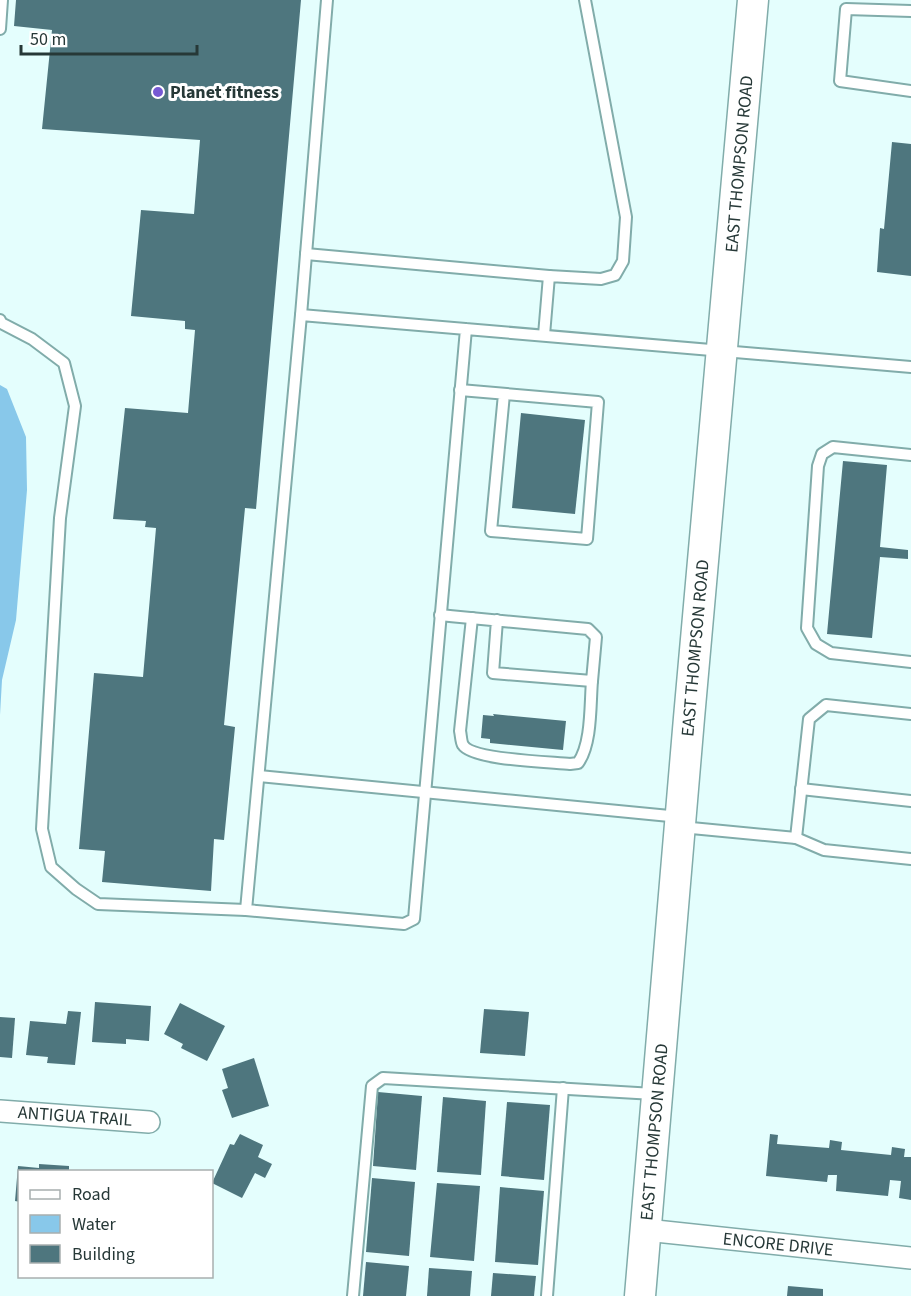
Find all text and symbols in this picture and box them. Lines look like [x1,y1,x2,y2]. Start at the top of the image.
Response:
scale bar [21,18,196,56]
text: 50 m [30,27,66,52]
street label: EAST THOMPSON ROAD [719,74,760,254]
place label: Planet fitness [170,80,279,105]
marker: Planet fitness [151,85,165,99]
street label: EAST THOMPSON ROAD [675,558,716,738]
street label: EAST THOMPSON ROAD [634,1042,675,1222]
street label: ANTIGUA TRAIL [17,1100,133,1133]
legend [18,1170,213,1278]
text: Road [72,1182,111,1207]
text: Water [72,1212,116,1237]
street label: ENCORE DRIVE [721,1226,834,1263]
text: Building [72,1242,135,1267]

